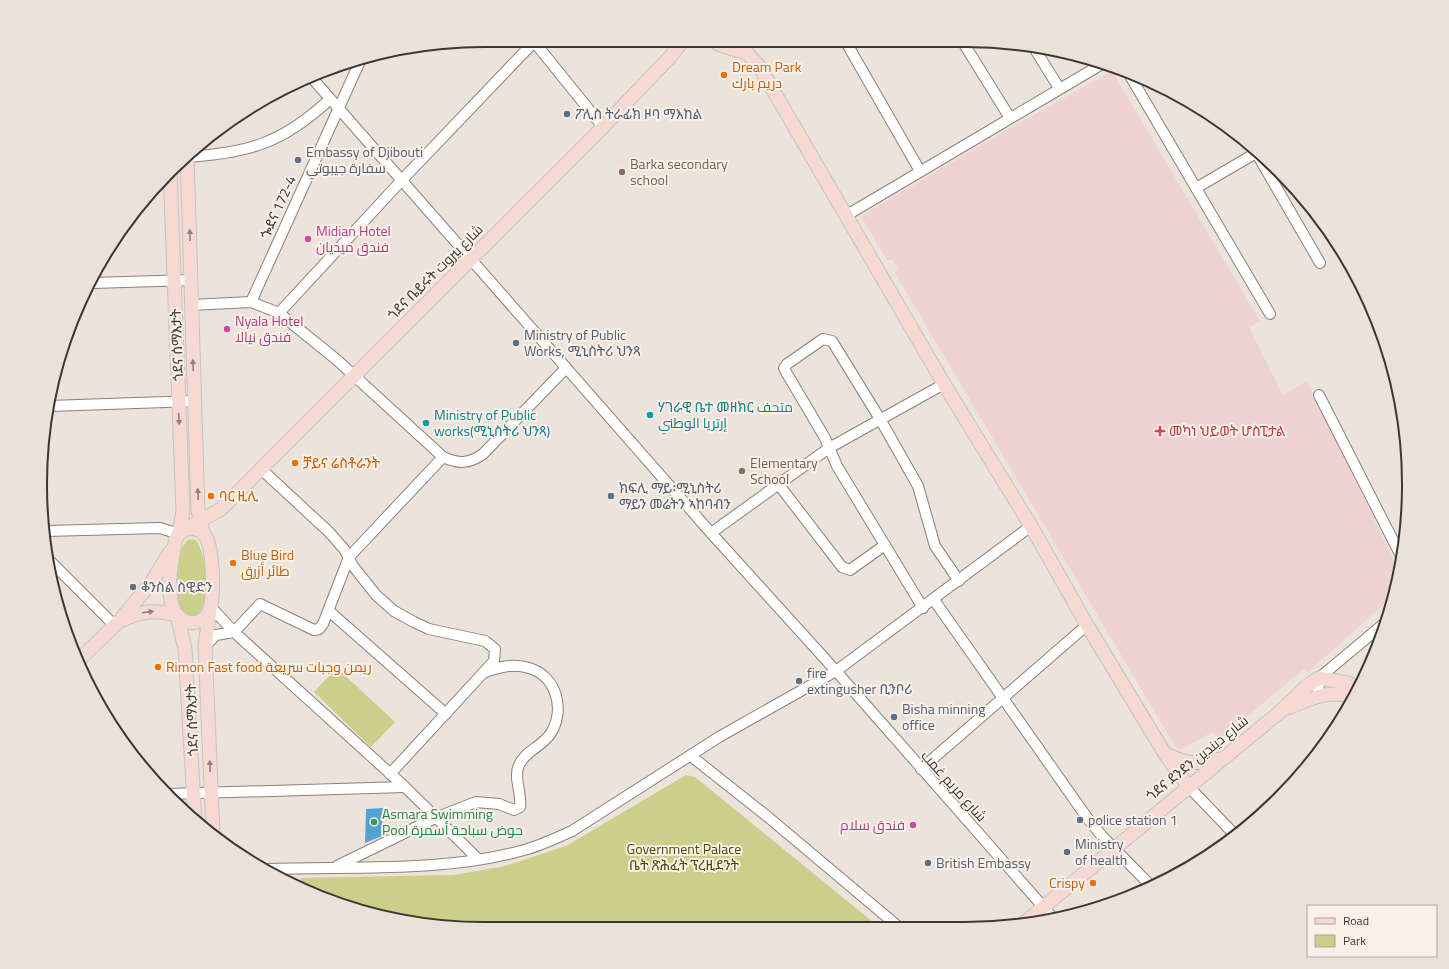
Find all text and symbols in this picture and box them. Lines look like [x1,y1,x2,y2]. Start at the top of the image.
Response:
place label: Dream Park دريم بارك [732,56,802,93]
marker: Dream Park دريم بارك [719,70,729,80]
place label: ፖሊስ ትራፊክ ዞባ ማእከል [575,103,703,124]
marker: ፖሊስ ትራፊክ ዞባ ማእከል [562,109,572,119]
place label: Embassy of Djibouti سفارة جيبوتي [306,141,423,180]
place label: Barka secondary school [630,153,728,190]
marker: Embassy of Djibouti سفارة جيبوتي [293,155,303,165]
marker: Barka secondary school [617,167,627,177]
street label: ጐደና 172-4 [254,172,301,242]
street label: ጎደና ቤይሩት شارع بيروت [382,219,487,324]
place label: Midian Hotel فندق ميديان [316,220,391,257]
one-way arrow [186,229,193,241]
marker: Midian Hotel فندق ميديان [303,234,313,244]
street label: ጎደና ሰማእታት [165,308,188,382]
place label: Nyala Hotel فندق نيالا [235,310,303,347]
marker: Nyala Hotel فندق نيالا [222,324,232,334]
place label: Ministry of Public Works, ሚኒስትሪ ህንጻ [524,324,641,361]
marker: Ministry of Public Works, ሚኒስትሪ ህንጻ [511,338,521,348]
one-way arrow [190,359,197,371]
place label: ሃገራዊ ቤተ መዘክር متحف إرتريا الوطني [658,396,793,435]
place label: Ministry of Public works(ሚኒስትሪ ህንጻ) [434,404,550,441]
marker: ሃገራዊ ቤተ መዘክር متحف إرتريا الوطني [645,410,655,420]
one-way arrow [176,413,182,426]
marker: Ministry of Public works(ሚኒስትሪ ህንጻ) [421,418,431,428]
place label: መካነ ህይወት ሆስፒታል [1169,420,1286,441]
marker: መካነ ህይወት ሆስፒታል [1154,425,1166,437]
place label: ቻይና ሬስቶራንት [303,452,381,473]
place label: Elementary School [750,452,818,489]
marker: ቻይና ሬስቶራንት [290,458,300,468]
marker: Elementary School [737,466,747,476]
place label: ክፍሊ ማይ፡ሚኒስትሪ ማይን መሬትን ኣከባብን [619,477,731,514]
place label: ባር ዚሊ [219,485,258,506]
one-way arrow [195,487,201,500]
marker: ባር ዚሊ [206,491,216,501]
marker: ክፍሊ ማይ፡ሚኒስትሪ ማይን መሬትን ኣከባብን [606,491,616,501]
place label: Blue Bird طائر أزرق [241,544,294,581]
marker: Blue Bird طائر أزرق [228,558,238,568]
place label: ቆንስል ስዊድን [141,576,212,597]
marker: ቆንስል ስዊድን [128,582,138,592]
one-way arrow [141,609,154,615]
place label: Rimon Fast food ريمن وجبات سريعة [166,656,372,677]
marker: Rimon Fast food ريمن وجبات سريعة [153,662,163,672]
place label: fire extingusher ቢንቦሪ [807,662,912,699]
marker: fire extingusher ቢንቦሪ [794,676,804,686]
street label: ጎደና ሰማእታት [180,683,203,757]
place label: Bisha minning office [902,698,985,735]
street label: ጎደና ደንደን شارع ديندين [1141,710,1252,805]
marker: Bisha minning office [889,712,899,722]
street label: شارع مريم غمب [917,745,992,826]
one-way arrow [207,760,214,772]
place label: Asmara Swimming Pool حوض سباحة أسمرة [382,803,523,840]
place label: police station 1 [1088,809,1178,830]
place label: فندق سلام [840,814,905,835]
marker: police station 1 [1075,815,1085,825]
marker: Asmara Swimming Pool حوض سباحة أسمرة [369,817,379,827]
marker: فندق سلام [908,820,918,830]
place label: Ministry of health [1075,833,1127,870]
park label: Government Palace ቤት ጽሕፈት ፕረዚደንት [627,838,741,875]
marker: Ministry of health [1062,847,1072,857]
place label: British Embassy [936,852,1031,873]
marker: British Embassy [923,858,933,868]
place label: Crispy [1049,872,1085,893]
marker: Crispy [1088,878,1098,888]
legend [1307,905,1437,957]
text: Road [1343,911,1369,930]
text: Park [1343,931,1366,950]

